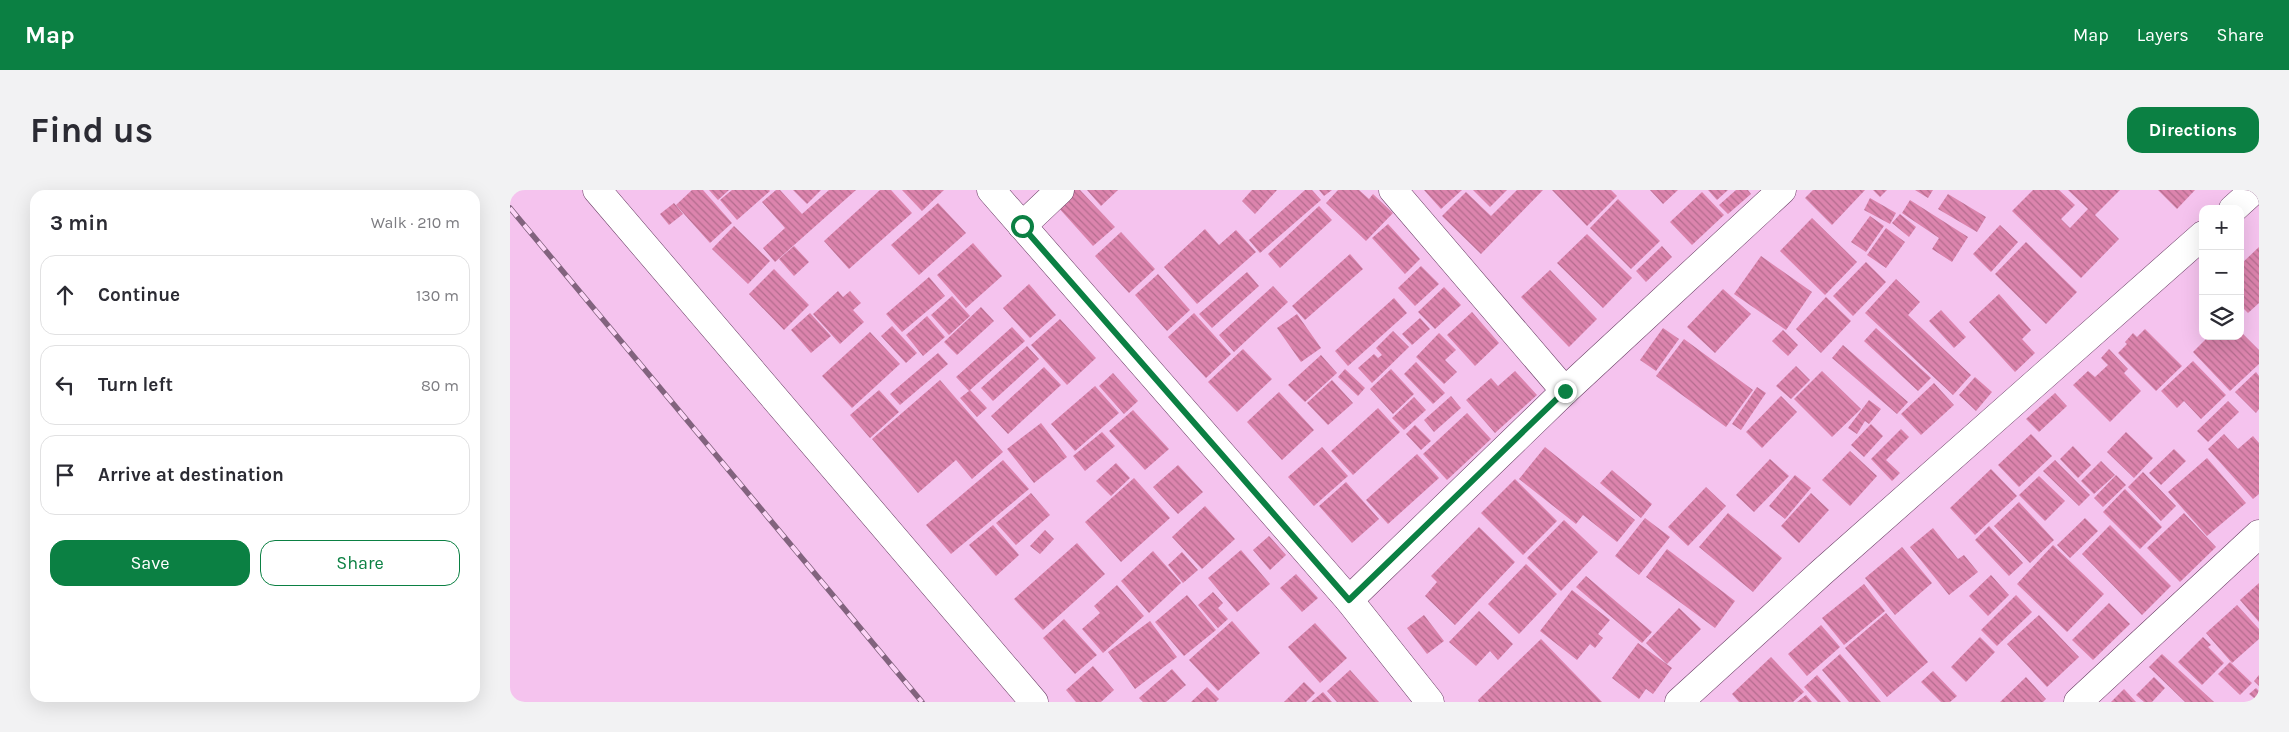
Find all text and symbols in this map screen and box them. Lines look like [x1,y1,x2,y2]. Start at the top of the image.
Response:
text: Map [25,21,75,49]
text: Map [2073,24,2109,46]
text: Layers [2137,24,2189,46]
text: Share [2217,24,2264,46]
button: Directions [2127,107,2259,153]
text: Find us [30,110,153,151]
map controls [2199,205,2244,340]
button: + [2199,205,2244,250]
text: 3 min [50,211,108,235]
text: Walk · 210 m [371,213,460,232]
route start [1011,215,1034,238]
button: − [2199,250,2244,295]
icon: ahead [51,281,79,309]
text: Continue [98,284,180,306]
text: 130 m [416,286,459,305]
button: layers [2199,295,2244,340]
icon: left [51,371,79,399]
text: Turn left [98,374,173,396]
text: 80 m [421,376,459,395]
route end [1554,380,1577,403]
icon: arrive [51,461,79,489]
text: Arrive at destination [98,464,284,486]
button: Save [50,540,250,586]
button: Share [260,540,460,586]

